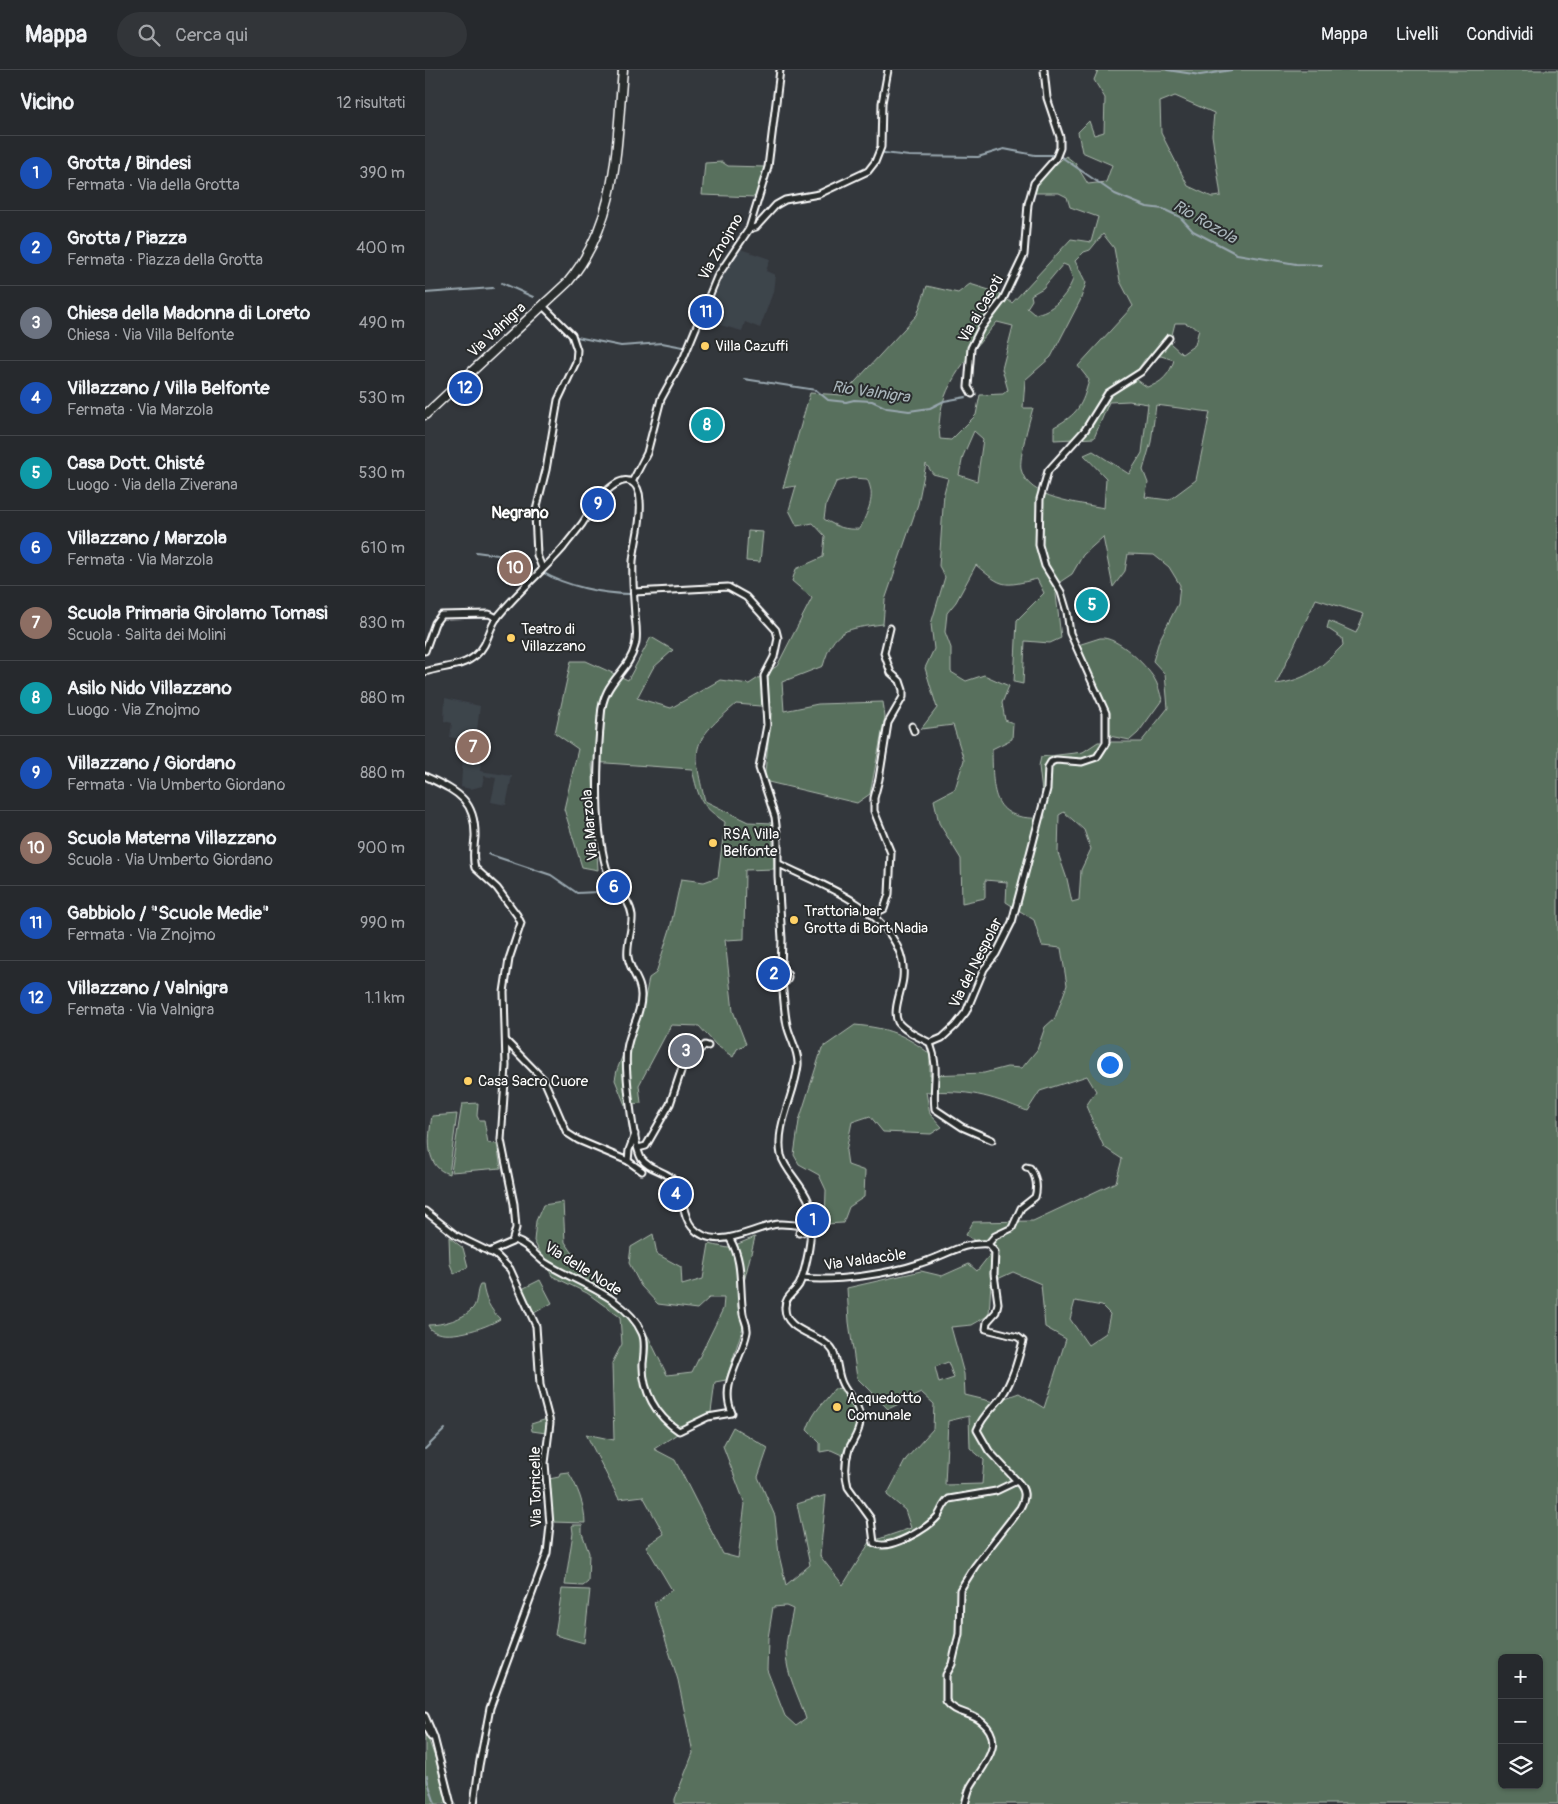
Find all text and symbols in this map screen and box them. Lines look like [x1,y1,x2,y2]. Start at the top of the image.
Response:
search box [117,12,467,57]
text: Mappa [25,20,87,49]
icon: search [135,21,163,49]
text: Cerca qui [175,23,248,47]
text: Mappa [1321,23,1368,46]
text: Livelli [1396,23,1438,46]
text: Condividi [1466,23,1533,46]
text: Vicino [20,89,74,116]
text: 12 risultati [336,93,405,113]
text: Grotta / Bindesi [67,151,191,175]
text: 1 [33,163,39,183]
text: 390 m [359,163,405,183]
text: Fermata · Via della Grotta [67,175,240,195]
water label: Rio Rozola [1170,196,1242,249]
street label: Via Znojmo [694,210,748,284]
text: Grotta / Piazza [67,226,187,250]
text: 2 [32,238,40,258]
text: 400 m [356,238,405,258]
text: Fermata · Piazza della Grotta [67,250,263,270]
street label: Via ai Casoti [954,272,1008,346]
pin: 11 [690,293,722,331]
street label: Via Valnigra [464,298,530,362]
text: Chiesa della Madonna di Loreto [67,301,310,325]
text: 3 [32,313,40,333]
text: 490 m [359,313,405,333]
text: Chiesa · Via Villa Belfonte [67,325,234,345]
place label: Villa Cazuffi [715,337,788,356]
marker: Villa Cazuffi [699,340,711,352]
pin: 12 [449,369,481,407]
text: Villazzano / Villa Belfonte [67,376,270,400]
water label: Rio Valnigra [831,377,913,408]
text: 4 [31,388,41,408]
text: 530 m [359,388,405,408]
text: Fermata · Via Marzola [67,400,213,420]
pin: 8 [691,406,723,444]
text: Casa Dott. Chisté [67,451,205,475]
text: 5 [32,463,40,483]
text: 530 m [359,463,405,483]
text: Luogo · Via della Ziverana [67,475,238,495]
pin: 9 [582,485,614,523]
district label: Negrano [491,503,549,523]
text: Villazzano / Marzola [67,526,227,550]
text: 6 [31,538,41,558]
text: 610 m [361,538,405,558]
pin: 10 [499,549,531,587]
text: Fermata · Via Marzola [67,550,213,570]
pin: 5 [1076,586,1108,624]
text: Scuola Primaria Girolamo Tomasi [67,601,328,625]
text: 7 [32,613,40,633]
text: 830 m [359,613,405,633]
place label: Teatro di Villazzano [521,620,586,656]
text: Scuola · Salita dei Molini [67,625,226,645]
marker: Teatro di Villazzano [505,632,517,644]
text: Asilo Nido Villazzano [67,676,232,700]
text: 8 [32,688,40,708]
text: 880 m [360,688,405,708]
text: Luogo · Via Znojmo [67,700,200,720]
pin: 7 [457,728,489,766]
text: Villazzano / Giordano [67,751,236,775]
text: 9 [32,763,40,783]
text: 880 m [360,763,405,783]
text: Fermata · Via Umberto Giordano [67,775,285,795]
street label: Via Marzola [577,789,603,861]
place label: RSA Villa Belfonte [723,825,779,861]
text: Scuola Materna Villazzano [67,826,276,850]
marker: RSA Villa Belfonte [707,837,719,849]
text: 10 [27,838,45,858]
text: 900 m [357,838,405,858]
text: Scuola · Via Umberto Giordano [67,850,273,870]
pin: 6 [598,868,630,906]
text: Gabbiolo / "Scuole Medie" [67,901,270,925]
place label: Trattoria bar Grotta di Bort Nadia [804,902,928,938]
text: 11 [30,913,42,933]
text: 990 m [360,913,405,933]
marker: Trattoria bar Grotta di Bort Nadia [788,914,800,926]
street label: Via del Nespolar [945,914,1007,1011]
text: Fermata · Via Znojmo [67,925,216,945]
pin: 2 [758,955,790,993]
text: Villazzano / Valnigra [67,976,228,1000]
text: 12 [28,988,44,1008]
text: 1.1 km [365,988,405,1008]
text: Fermata · Via Valnigra [67,1000,214,1020]
pin: 3 [670,1032,702,1070]
your location [1097,1052,1123,1078]
place label: Casa Sacro Cuore [478,1072,589,1091]
marker: Casa Sacro Cuore [462,1075,474,1087]
pin: 4 [660,1175,692,1213]
pin: 1 [797,1201,829,1239]
street label: Via delle Node [541,1238,626,1301]
street label: Via Valdacòle [823,1245,908,1275]
place label: Acquedotto Comunale [847,1389,922,1425]
marker: Acquedotto Comunale [831,1401,843,1413]
street label: Via Torricelle [526,1446,546,1527]
map controls [1498,1654,1543,1789]
button: + [1498,1654,1543,1699]
button: − [1498,1699,1543,1744]
button: layers [1498,1744,1543,1789]

